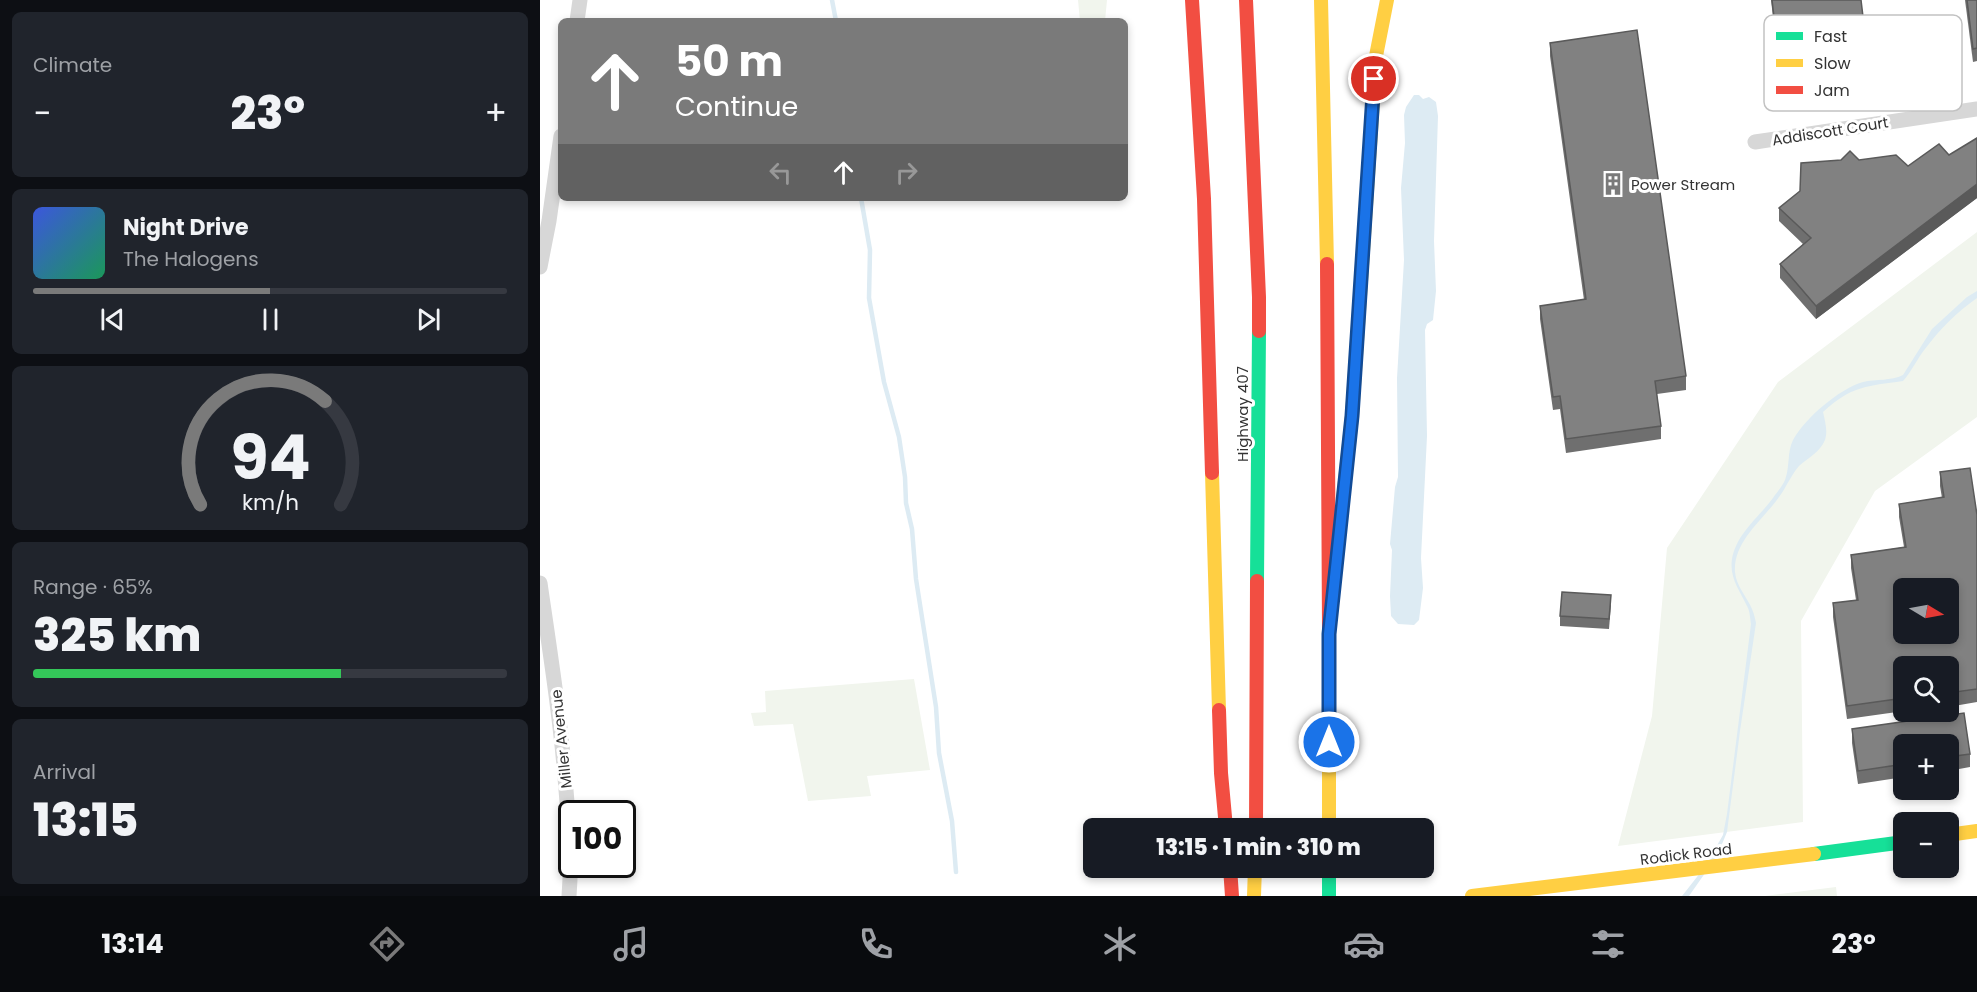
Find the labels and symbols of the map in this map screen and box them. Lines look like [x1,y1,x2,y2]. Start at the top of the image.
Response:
legend [1764,15,1962,111]
text: Fast [1814,25,1847,48]
text: Slow [1814,52,1851,75]
pin [1348,53,1399,104]
text: Jam [1814,79,1850,102]
street label: Addiscott Court [1770,111,1890,151]
building icon: Power Stream [1600,171,1626,197]
place label: Power Stream [1631,174,1735,195]
street label: Highway 407 [1232,366,1253,462]
north arrow [1893,578,1959,644]
street label: Miller Avenue [545,689,577,789]
position arrow [1297,710,1361,774]
speed limit sign: 100 [558,800,636,878]
street label: Rodick Road [1639,838,1733,870]

